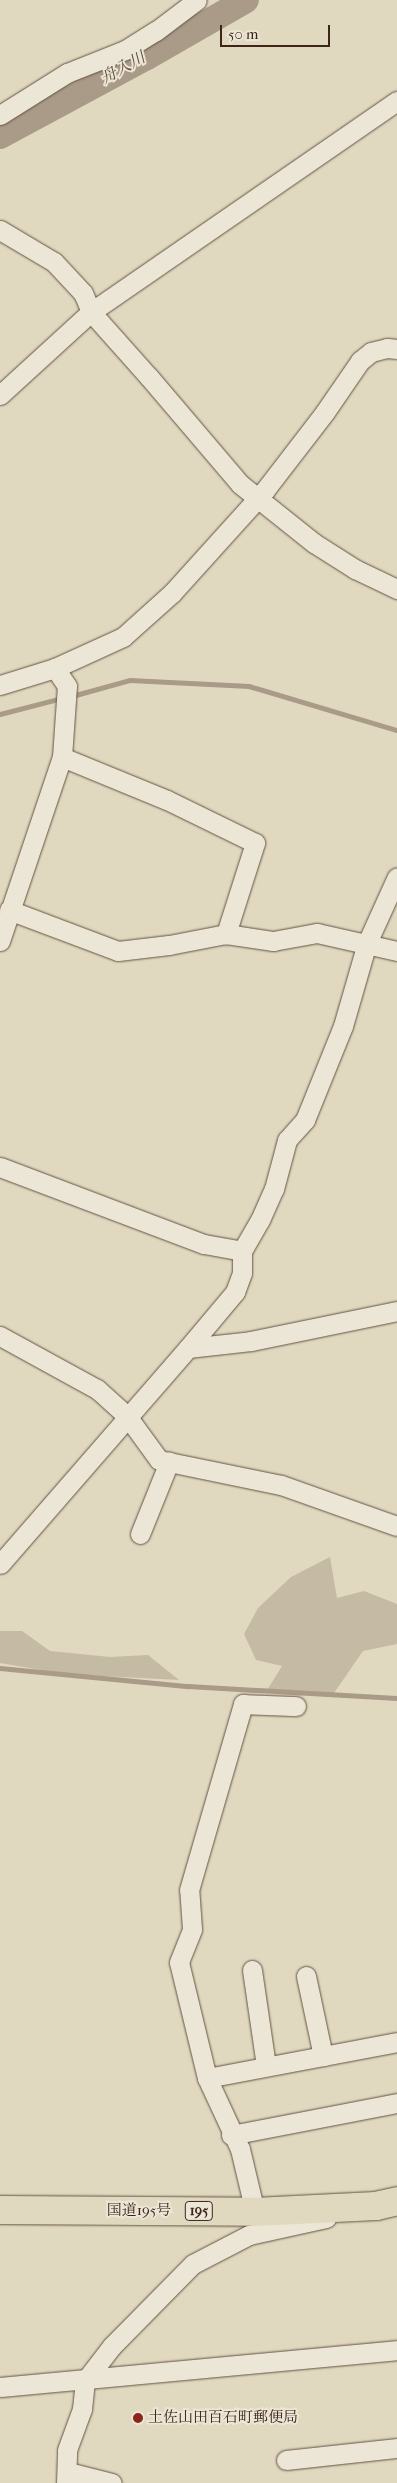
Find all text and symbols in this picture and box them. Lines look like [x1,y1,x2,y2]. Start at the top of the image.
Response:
scale bar [222,15,332,47]
text: 50 m [228,25,258,43]
water label: 舟入川 [97,48,149,88]
road number: 195 [184,2200,214,2222]
street label: 国道195号 [107,2202,171,2220]
place label: 土佐山田百石町郵便局 [148,2409,298,2427]
marker: 土佐山田百石町郵便局 [132,2412,144,2424]

